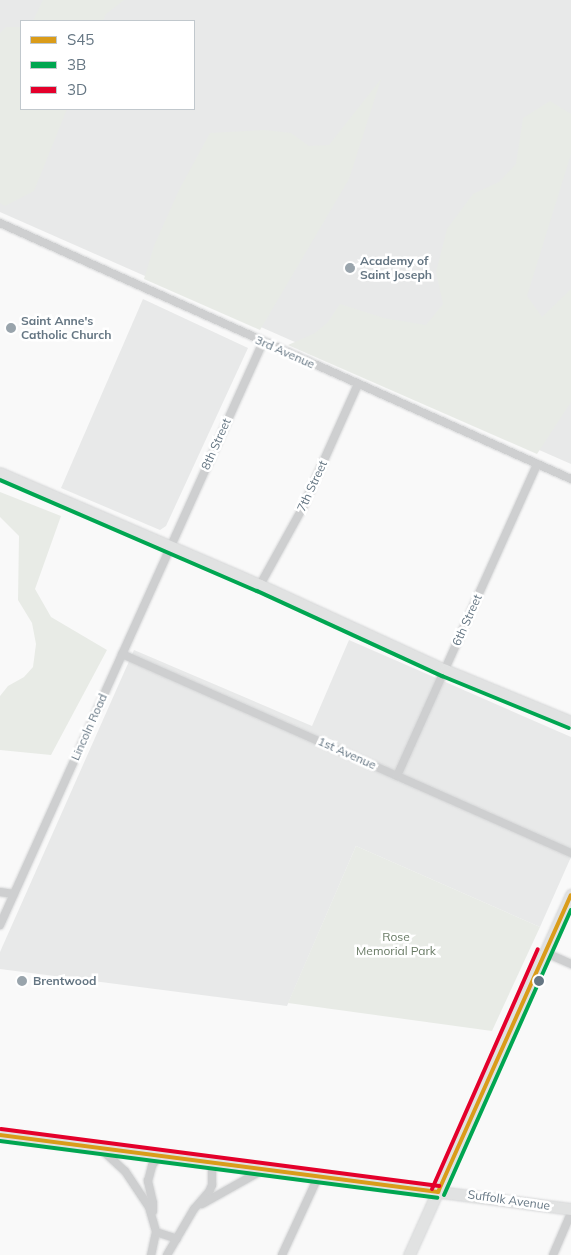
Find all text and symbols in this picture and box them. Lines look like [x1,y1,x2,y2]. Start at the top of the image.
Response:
legend [20,20,195,110]
text: S45 [67,30,94,49]
text: 3B [67,55,86,74]
text: 3D [67,80,87,99]
place label: Academy of Saint Joseph [360,254,432,282]
marker: Academy of Saint Joseph [344,262,356,274]
place label: Saint Anne's Catholic Church [21,314,111,342]
marker: Saint Anne's Catholic Church [5,322,17,334]
street label: 3rd Avenue [253,332,317,372]
street label: 8th Street [198,416,234,472]
street label: 7th Street [294,458,330,514]
street label: 6th Street [449,592,485,648]
street label: Lincoln Road [68,691,110,763]
street label: 1st Avenue [316,734,378,772]
park label: Rose Memorial Park [356,930,436,958]
marker: Brentwood [15,974,29,988]
place label: Brentwood [33,974,96,988]
unlabelled marker [534,976,544,986]
street label: Suffolk Avenue [467,1187,551,1213]

